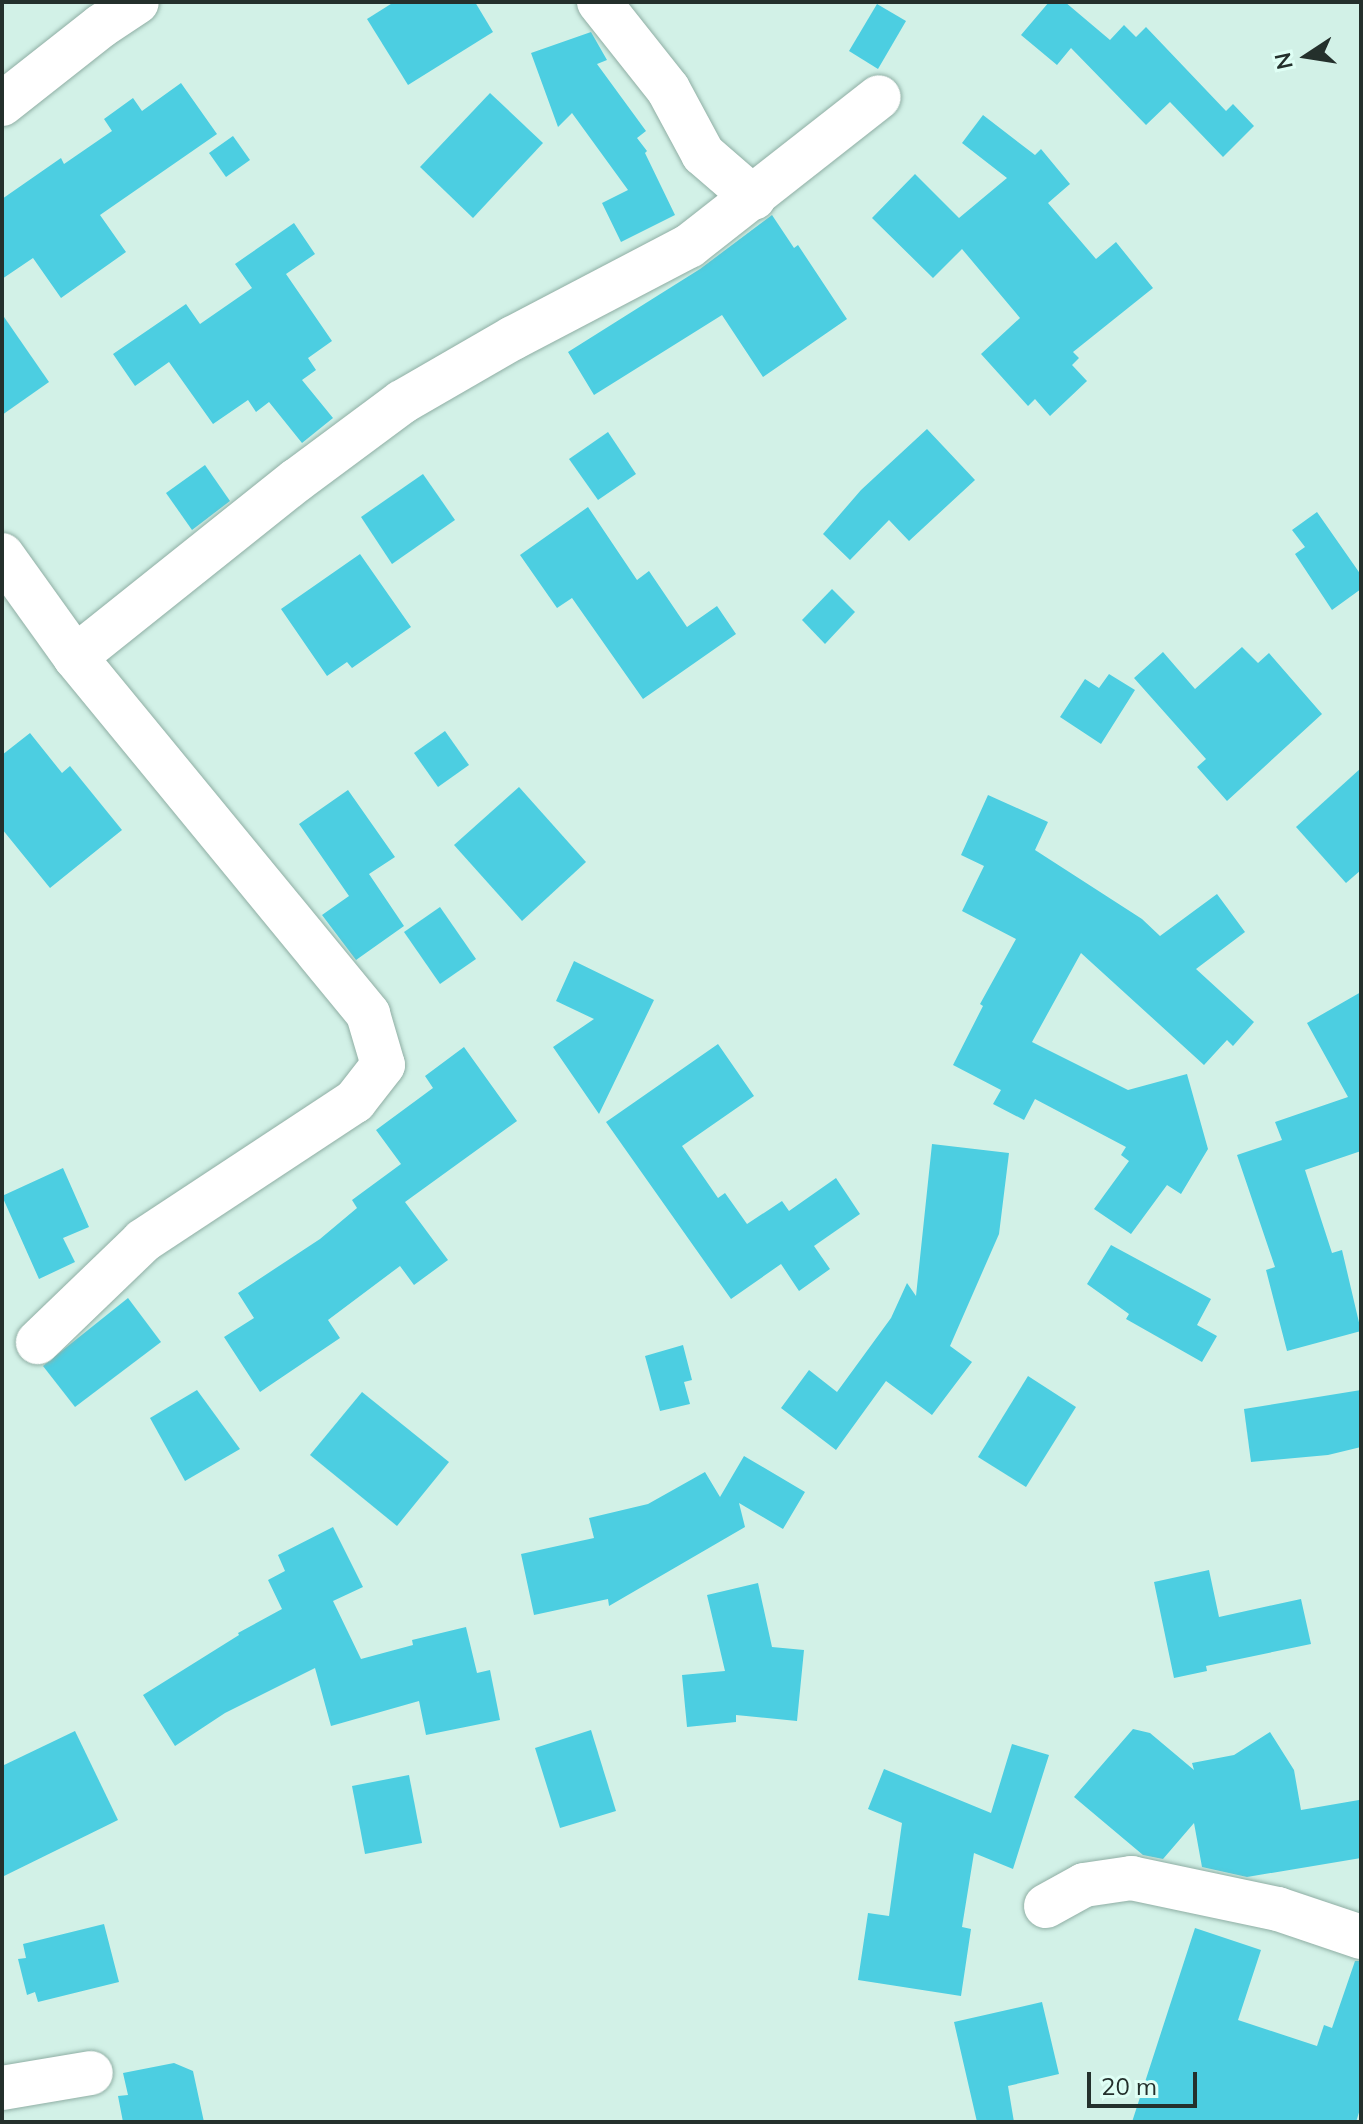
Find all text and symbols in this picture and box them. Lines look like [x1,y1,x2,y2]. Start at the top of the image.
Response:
north arrow [1267,16,1347,96]
text: N [1268,50,1299,72]
scale bar [1091,2056,1201,2106]
text: 20 m [1101,2071,1157,2101]

